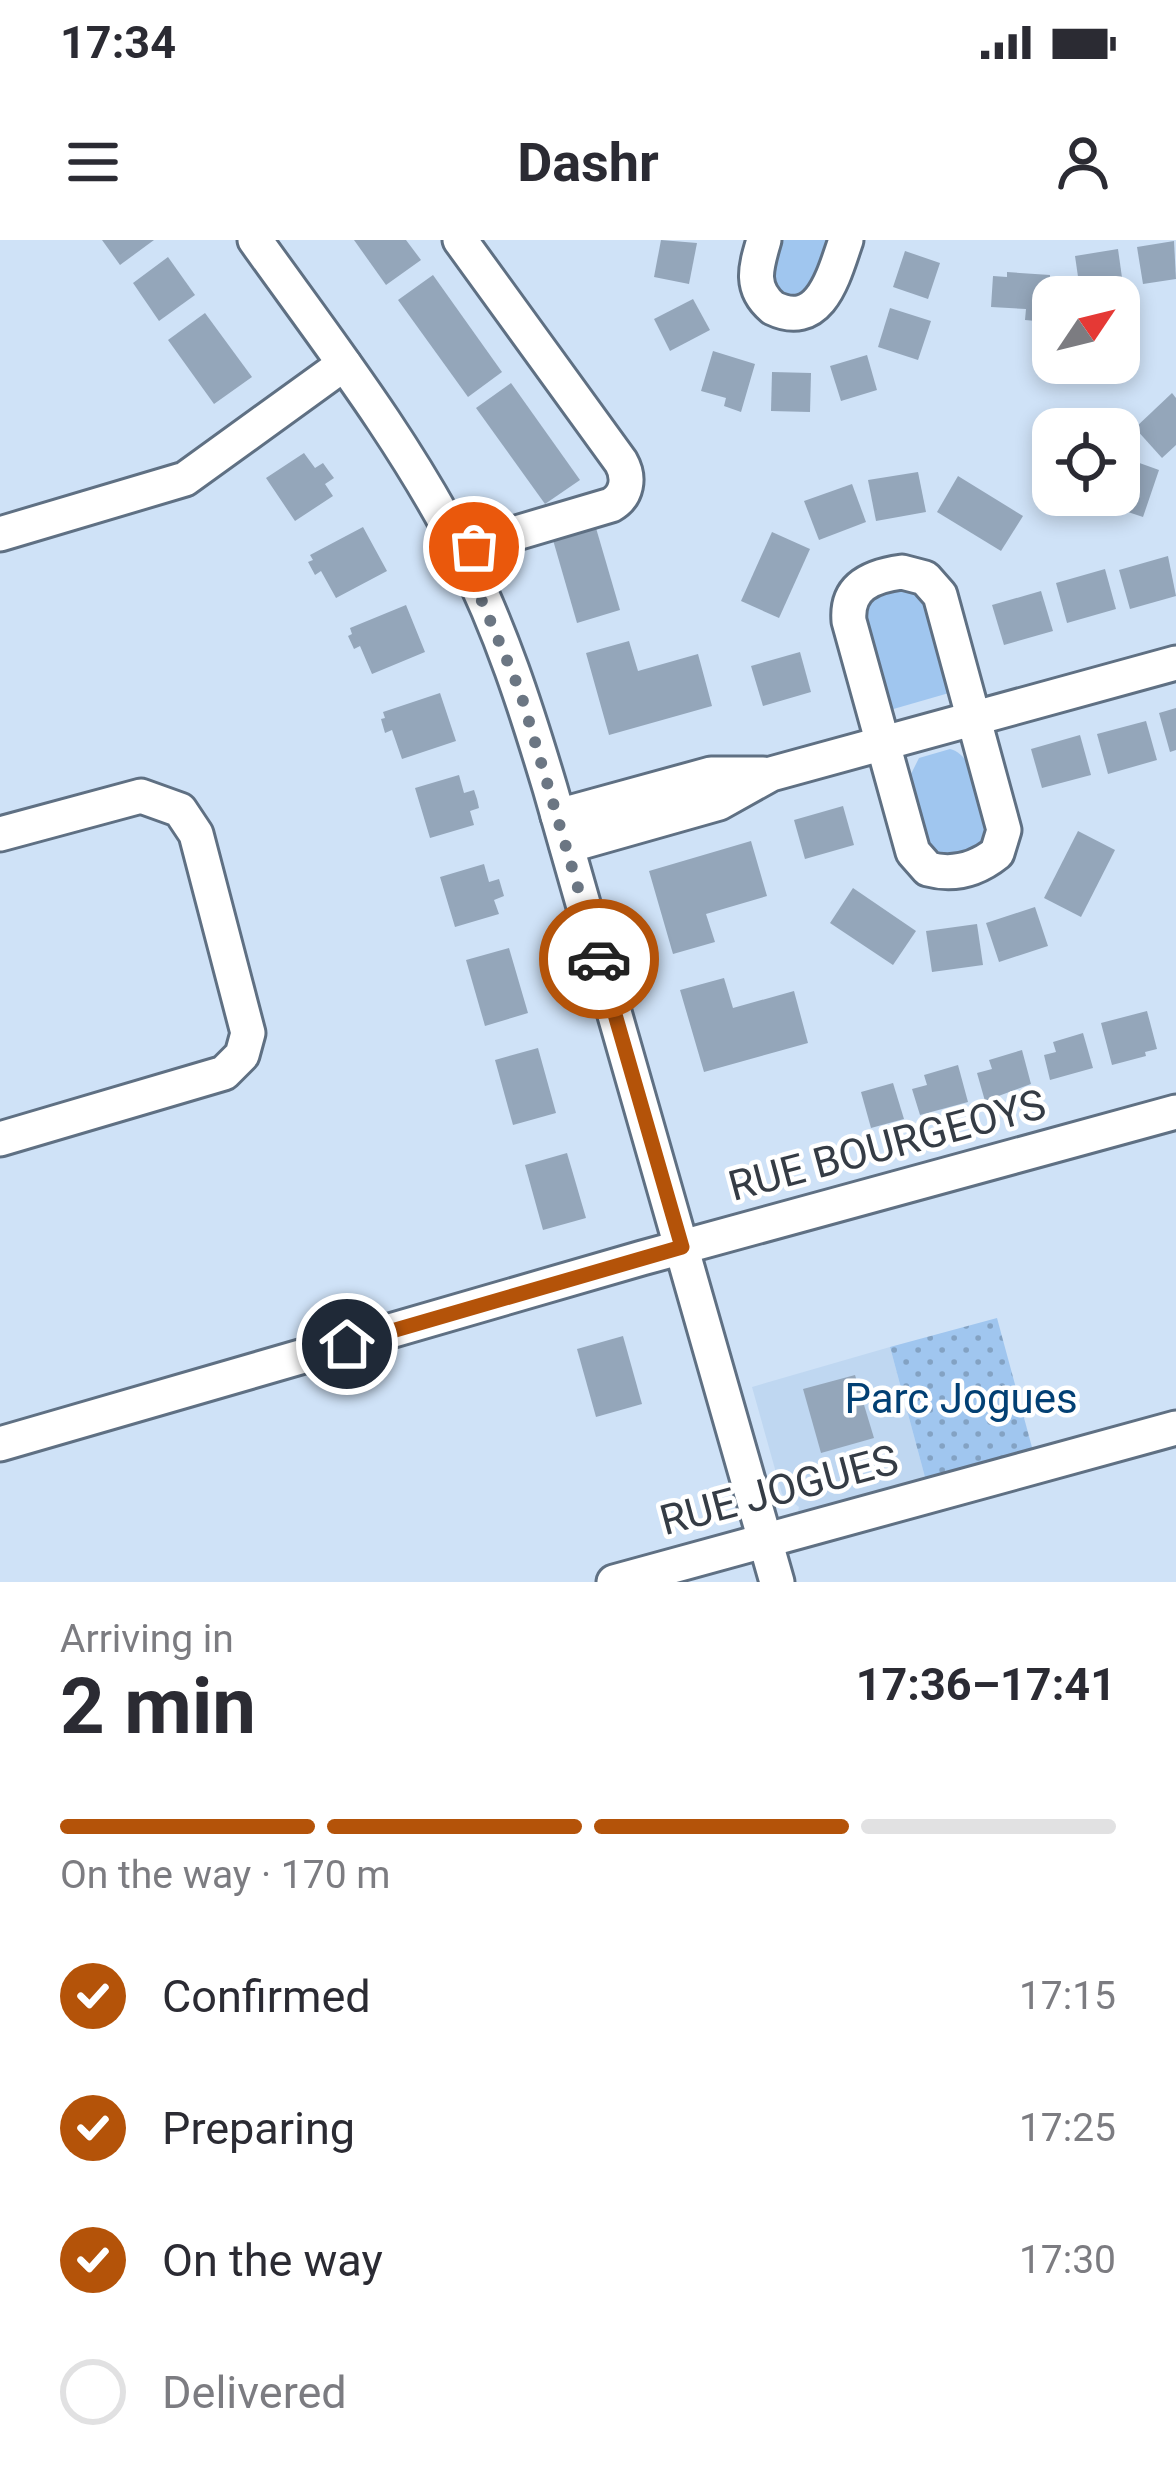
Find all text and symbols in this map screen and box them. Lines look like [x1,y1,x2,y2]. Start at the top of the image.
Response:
text: 17:34 [60,16,176,69]
icon: menu [60,129,126,195]
icon: person [1050,129,1116,195]
text: Dashr [517,131,659,194]
north arrow [1032,276,1140,384]
map controls [1032,276,1140,516]
button: locate [1032,408,1140,516]
pin [423,496,525,598]
icon: bag [441,514,507,580]
courier [539,899,659,1019]
icon: car [566,926,632,992]
street label: RUE BOURGEOYS [723,1079,1051,1211]
pin [296,1293,398,1395]
icon: home [314,1311,380,1377]
park label: Parc Jogues [844,1374,1078,1423]
street label: RUE JOGUES [655,1435,903,1545]
text: Arriving in [60,1616,234,1662]
text: 17:36–17:41 [856,1658,1116,1711]
text: 2 min [60,1661,256,1752]
text: On the way · 170 m [60,1852,391,1898]
icon: check [60,1963,126,2029]
text: Confirmed [162,1970,371,2023]
text: 17:15 [1019,1973,1116,2019]
icon: check [60,2095,126,2161]
text: Preparing [162,2102,355,2155]
text: 17:25 [1019,2105,1116,2151]
icon: check [60,2227,126,2293]
text: On the way [162,2234,383,2287]
text: 17:30 [1019,2237,1116,2283]
text: Delivered [162,2366,347,2419]

